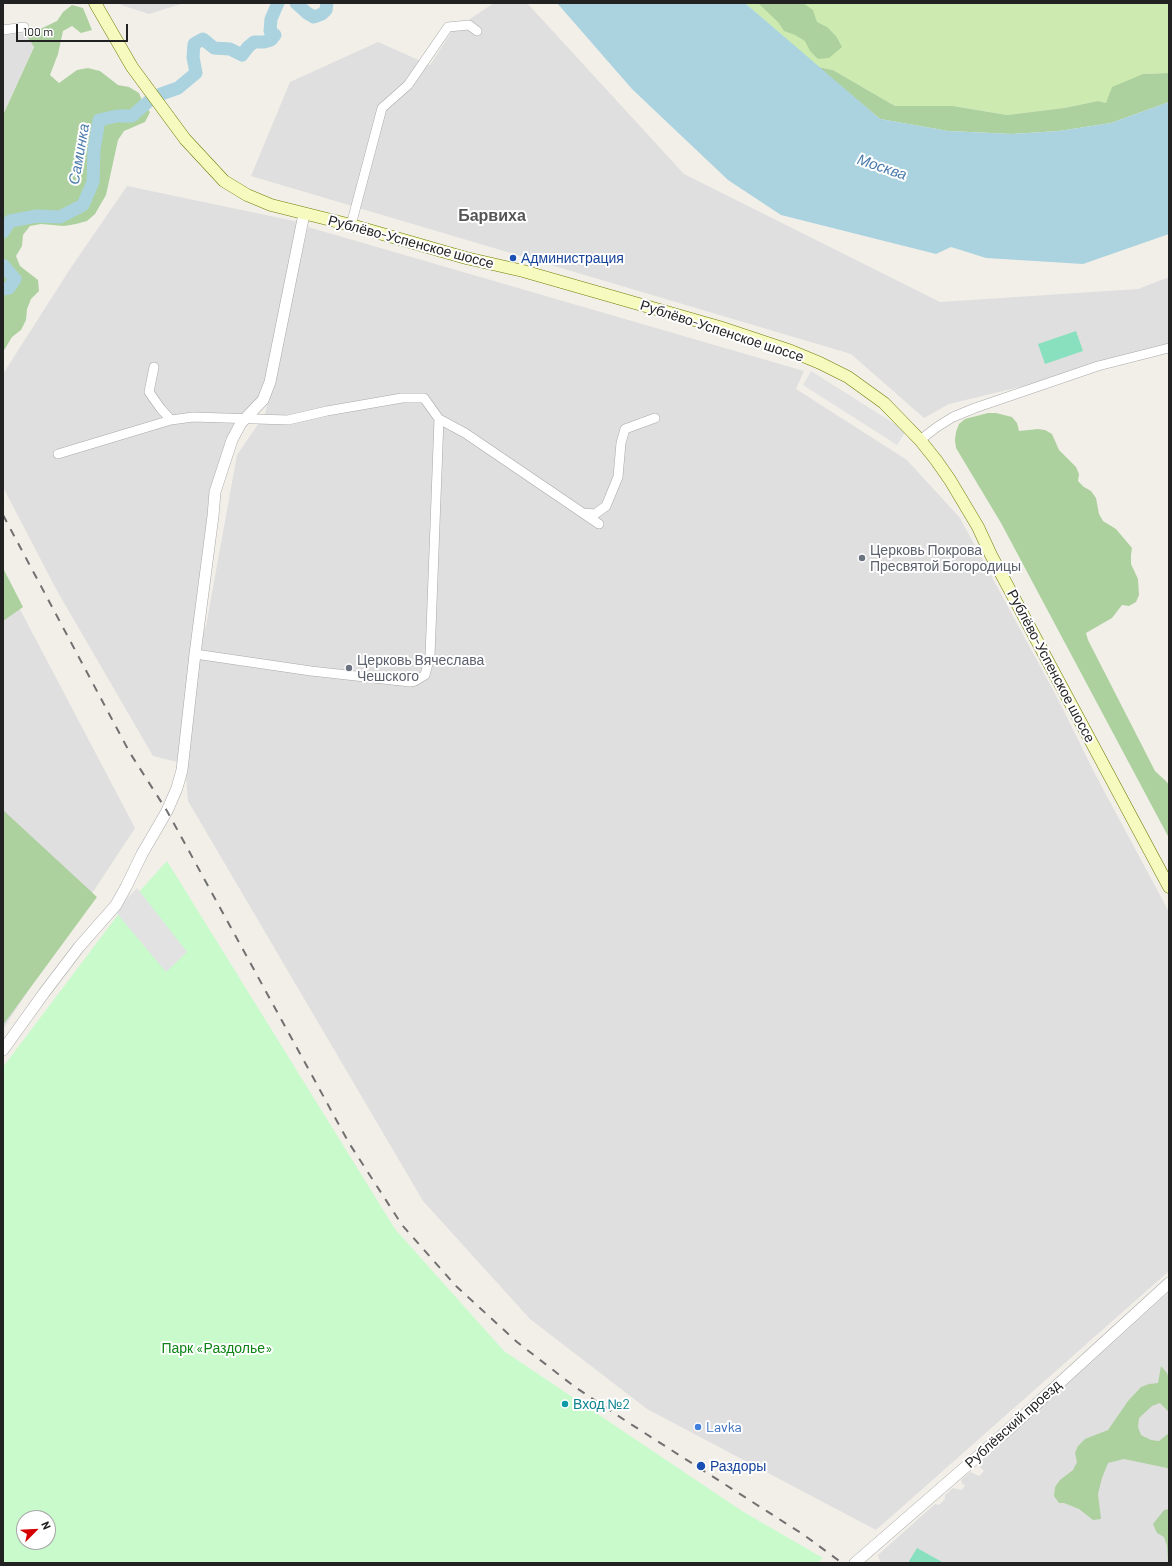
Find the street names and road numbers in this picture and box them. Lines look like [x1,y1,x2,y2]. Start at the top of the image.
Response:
street label: Рублёво-Успенское шоссе [326,212,496,272]
street label: Рублёво-Успенское шоссе [638,297,806,365]
street label: Рублёво-Успенское шоссе [1003,587,1099,745]
street label: Рублёвский проезд [961,1376,1065,1472]

